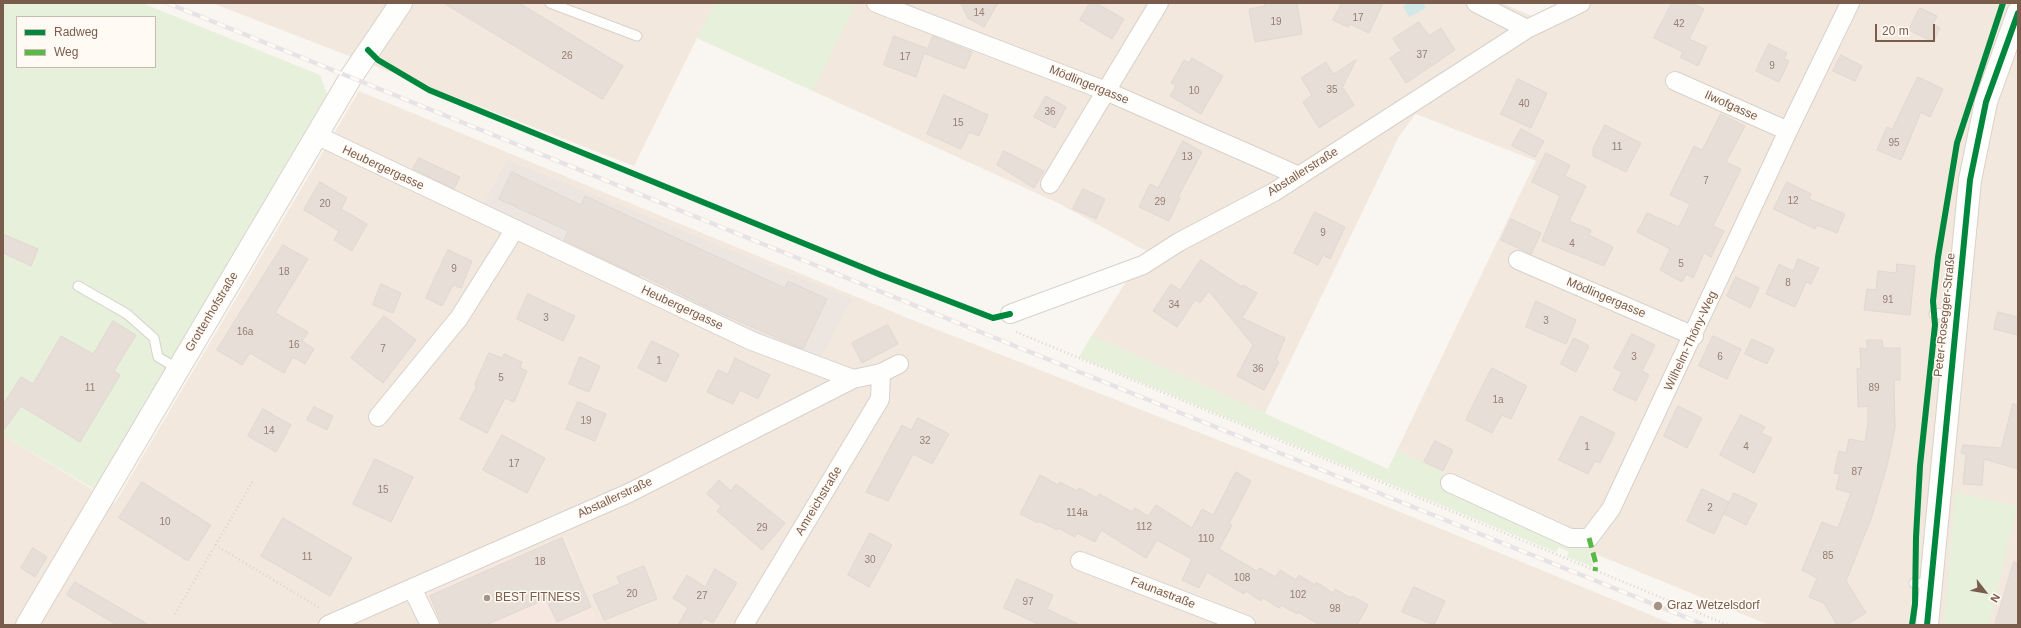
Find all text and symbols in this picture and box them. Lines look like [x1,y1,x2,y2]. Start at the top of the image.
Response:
house number: 14 [973,7,985,19]
house number: 17 [1352,12,1364,24]
legend [16,16,156,68]
house number: 19 [1270,16,1282,28]
scale bar [1877,16,1937,42]
house number: 42 [1673,18,1685,30]
text: 20 m [1882,24,1909,38]
text: Radweg [54,25,98,39]
text: Weg [54,45,78,59]
house number: 37 [1416,49,1428,61]
house number: 26 [561,50,573,62]
house number: 17 [899,51,911,63]
house number: 9 [1769,60,1775,72]
street label: Mödlingergasse [1047,62,1131,108]
house number: 35 [1326,84,1338,96]
house number: 10 [1188,85,1200,97]
street label: Ilwofgasse [1702,88,1760,124]
house number: 40 [1518,98,1530,110]
house number: 36 [1044,106,1056,118]
house number: 15 [952,117,964,129]
house number: 95 [1888,137,1900,149]
house number: 11 [1612,141,1622,153]
street label: Heubergergasse [340,143,426,193]
street label: Abstallerstraße [1265,145,1341,199]
house number: 13 [1181,151,1193,163]
house number: 7 [1703,175,1709,187]
house number: 12 [1787,195,1799,207]
house number: 29 [1154,196,1166,208]
house number: 20 [319,198,331,210]
house number: 9 [1320,227,1326,239]
house number: 4 [1569,238,1575,250]
street label: Peter-Rosegger-Straße [1931,252,1959,378]
house number: 5 [1678,258,1684,270]
house number: 9 [451,263,457,275]
house number: 18 [278,266,290,278]
street label: Grottenhofstraße [182,269,242,355]
street label: Mödlingergasse [1564,275,1648,321]
house number: 8 [1785,277,1791,289]
street label: Heubergergasse [639,283,725,333]
street label: Wilhelm-Thöny-Weg [1662,289,1720,393]
house number: 91 [1882,294,1894,306]
house number: 34 [1168,299,1180,311]
house number: 3 [543,312,549,324]
house number: 3 [1543,315,1549,327]
house number: 16a [237,326,253,338]
house number: 16 [288,339,300,351]
house number: 7 [380,343,386,355]
house number: 3 [1631,351,1637,363]
house number: 6 [1717,351,1723,363]
house number: 1 [656,355,662,367]
house number: 36 [1252,363,1264,375]
house number: 5 [498,372,504,384]
house number: 11 [85,382,95,394]
house number: 89 [1868,382,1880,394]
house number: 1a [1492,394,1504,406]
house number: 19 [580,415,592,427]
house number: 14 [263,425,275,437]
house number: 32 [919,435,931,447]
house number: 1 [1584,441,1590,453]
house number: 4 [1743,441,1749,453]
house number: 17 [508,458,520,470]
street label: Amreichstraße [793,464,845,538]
house number: 87 [1851,466,1863,478]
street label: Abstallerstraße [575,474,655,522]
house number: 15 [377,484,389,496]
house number: 2 [1707,502,1713,514]
house number: 114a [1066,507,1088,519]
house number: 10 [159,516,171,528]
house number: 112 [1136,521,1152,533]
house number: 29 [756,522,768,534]
house number: 110 [1198,533,1214,545]
house number: 85 [1822,550,1834,562]
house number: 11 [302,551,312,563]
house number: 30 [864,554,876,566]
house number: 18 [534,556,546,568]
house number: 108 [1234,572,1250,584]
north arrow [1965,572,2005,612]
street label: Faunastraße [1129,574,1197,612]
house number: 20 [626,588,638,600]
house number: 102 [1290,589,1306,601]
house number: 27 [696,590,708,602]
place label: BEST FITNESS [495,591,580,605]
text: N [1988,592,2002,605]
marker: BEST FITNESS [482,593,492,603]
house number: 97 [1022,596,1034,608]
place label: Graz Wetzelsdorf [1667,599,1759,613]
marker: Graz Wetzelsdorf [1652,600,1664,612]
house number: 98 [1329,603,1341,615]

